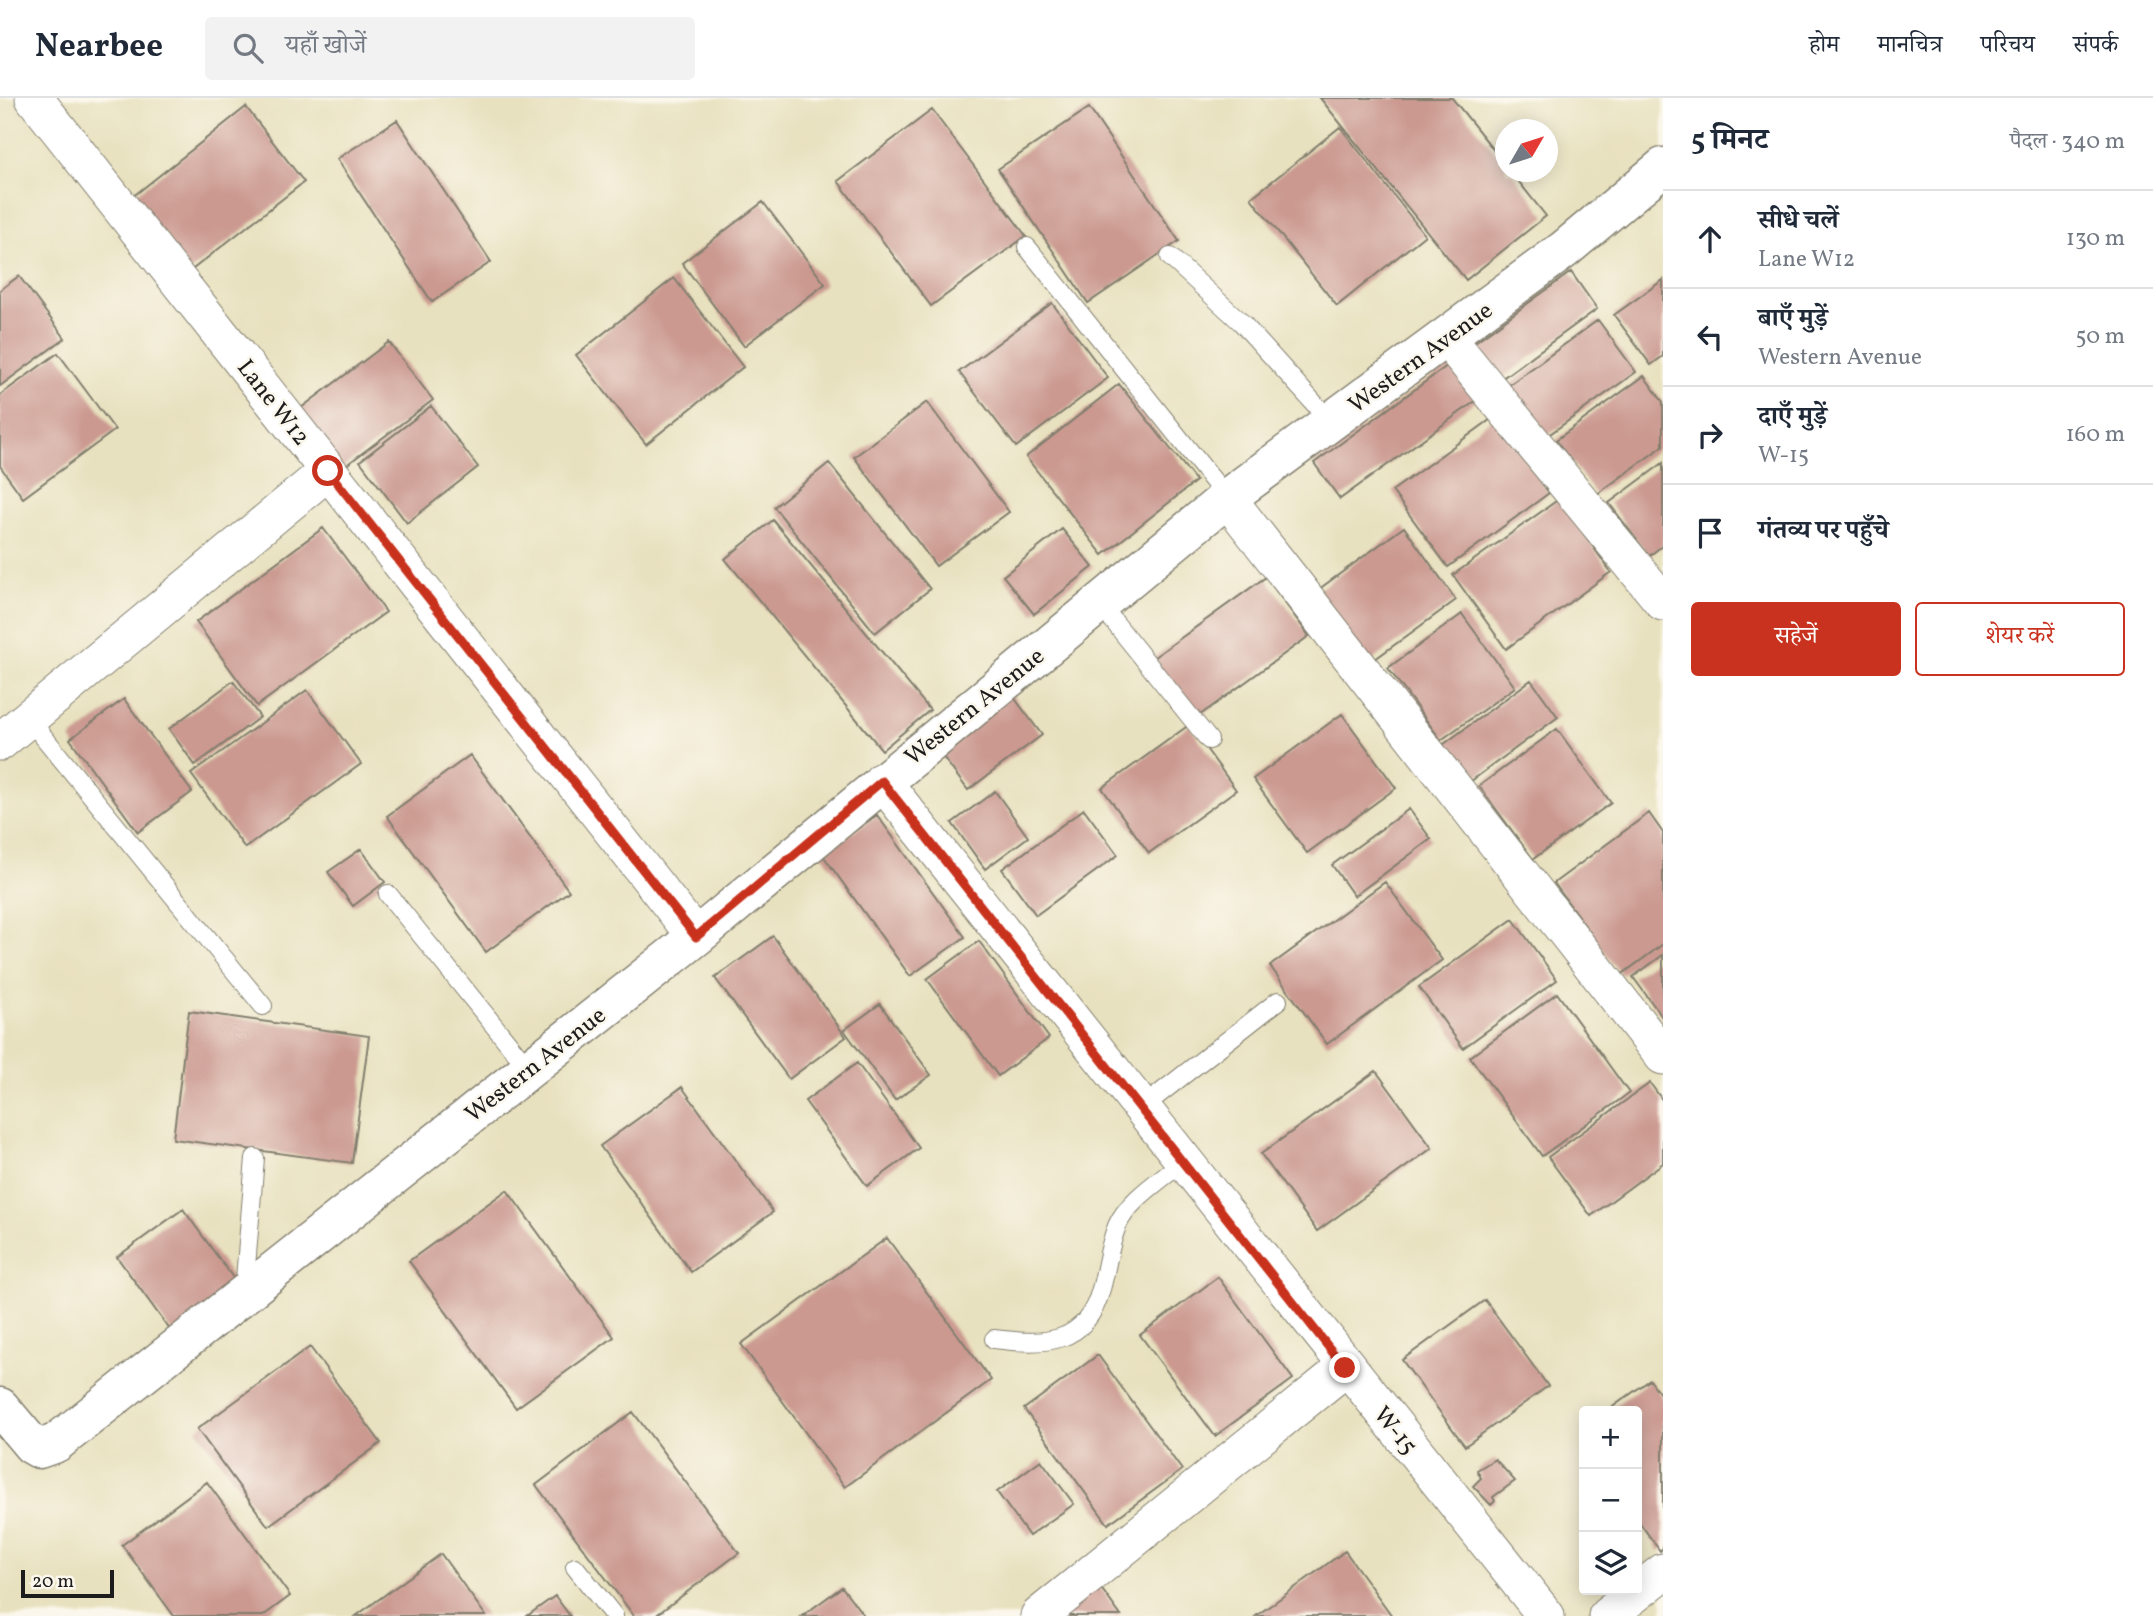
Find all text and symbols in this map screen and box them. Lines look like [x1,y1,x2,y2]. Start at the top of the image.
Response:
search box [205,17,695,80]
text: Nearbee [35,25,163,71]
text: यहाँ खोजें [285,28,366,64]
icon: search [229,29,267,67]
text: होम [1809,29,1839,63]
text: मानचित्र [1877,29,1943,63]
text: परिचय [1981,29,2035,63]
text: संपर्क [2073,29,2118,63]
north arrow [1495,119,1558,182]
text: 5 मिनट [1691,120,1768,162]
text: पैदल · 340 m [2010,126,2125,158]
text: सीधे चलें [1758,203,1839,239]
icon: ahead [1691,220,1729,258]
text: 130 m [2066,223,2125,255]
text: Lane W12 [1758,244,1855,276]
street label: Western Avenue [1342,295,1500,423]
text: बाएँ मुड़ें [1758,301,1828,337]
icon: left [1691,318,1729,356]
text: 50 m [2076,321,2125,353]
text: Western Avenue [1758,342,1922,374]
street label: Lane W12 [228,353,317,454]
text: दाएँ मुड़ें [1758,399,1827,435]
icon: right [1691,416,1729,454]
text: 160 m [2066,419,2125,451]
text: W-15 [1758,440,1809,472]
route start [312,455,343,486]
text: गंतव्य पर पहुँचे [1758,513,1889,549]
icon: arrive [1691,514,1729,552]
button: सहेजें [1691,602,1901,676]
button: शेयर करें [1915,602,2125,676]
street label: Western Avenue [898,641,1052,775]
street label: Western Avenue [458,1000,614,1132]
route end [1329,1352,1360,1383]
street label: W-15 [1364,1400,1424,1463]
map controls [1579,1406,1642,1595]
button: + [1579,1406,1642,1469]
button: − [1579,1469,1642,1532]
button: layers [1579,1532,1642,1595]
scale bar [21,1567,114,1599]
text: 20 m [32,1569,74,1595]

